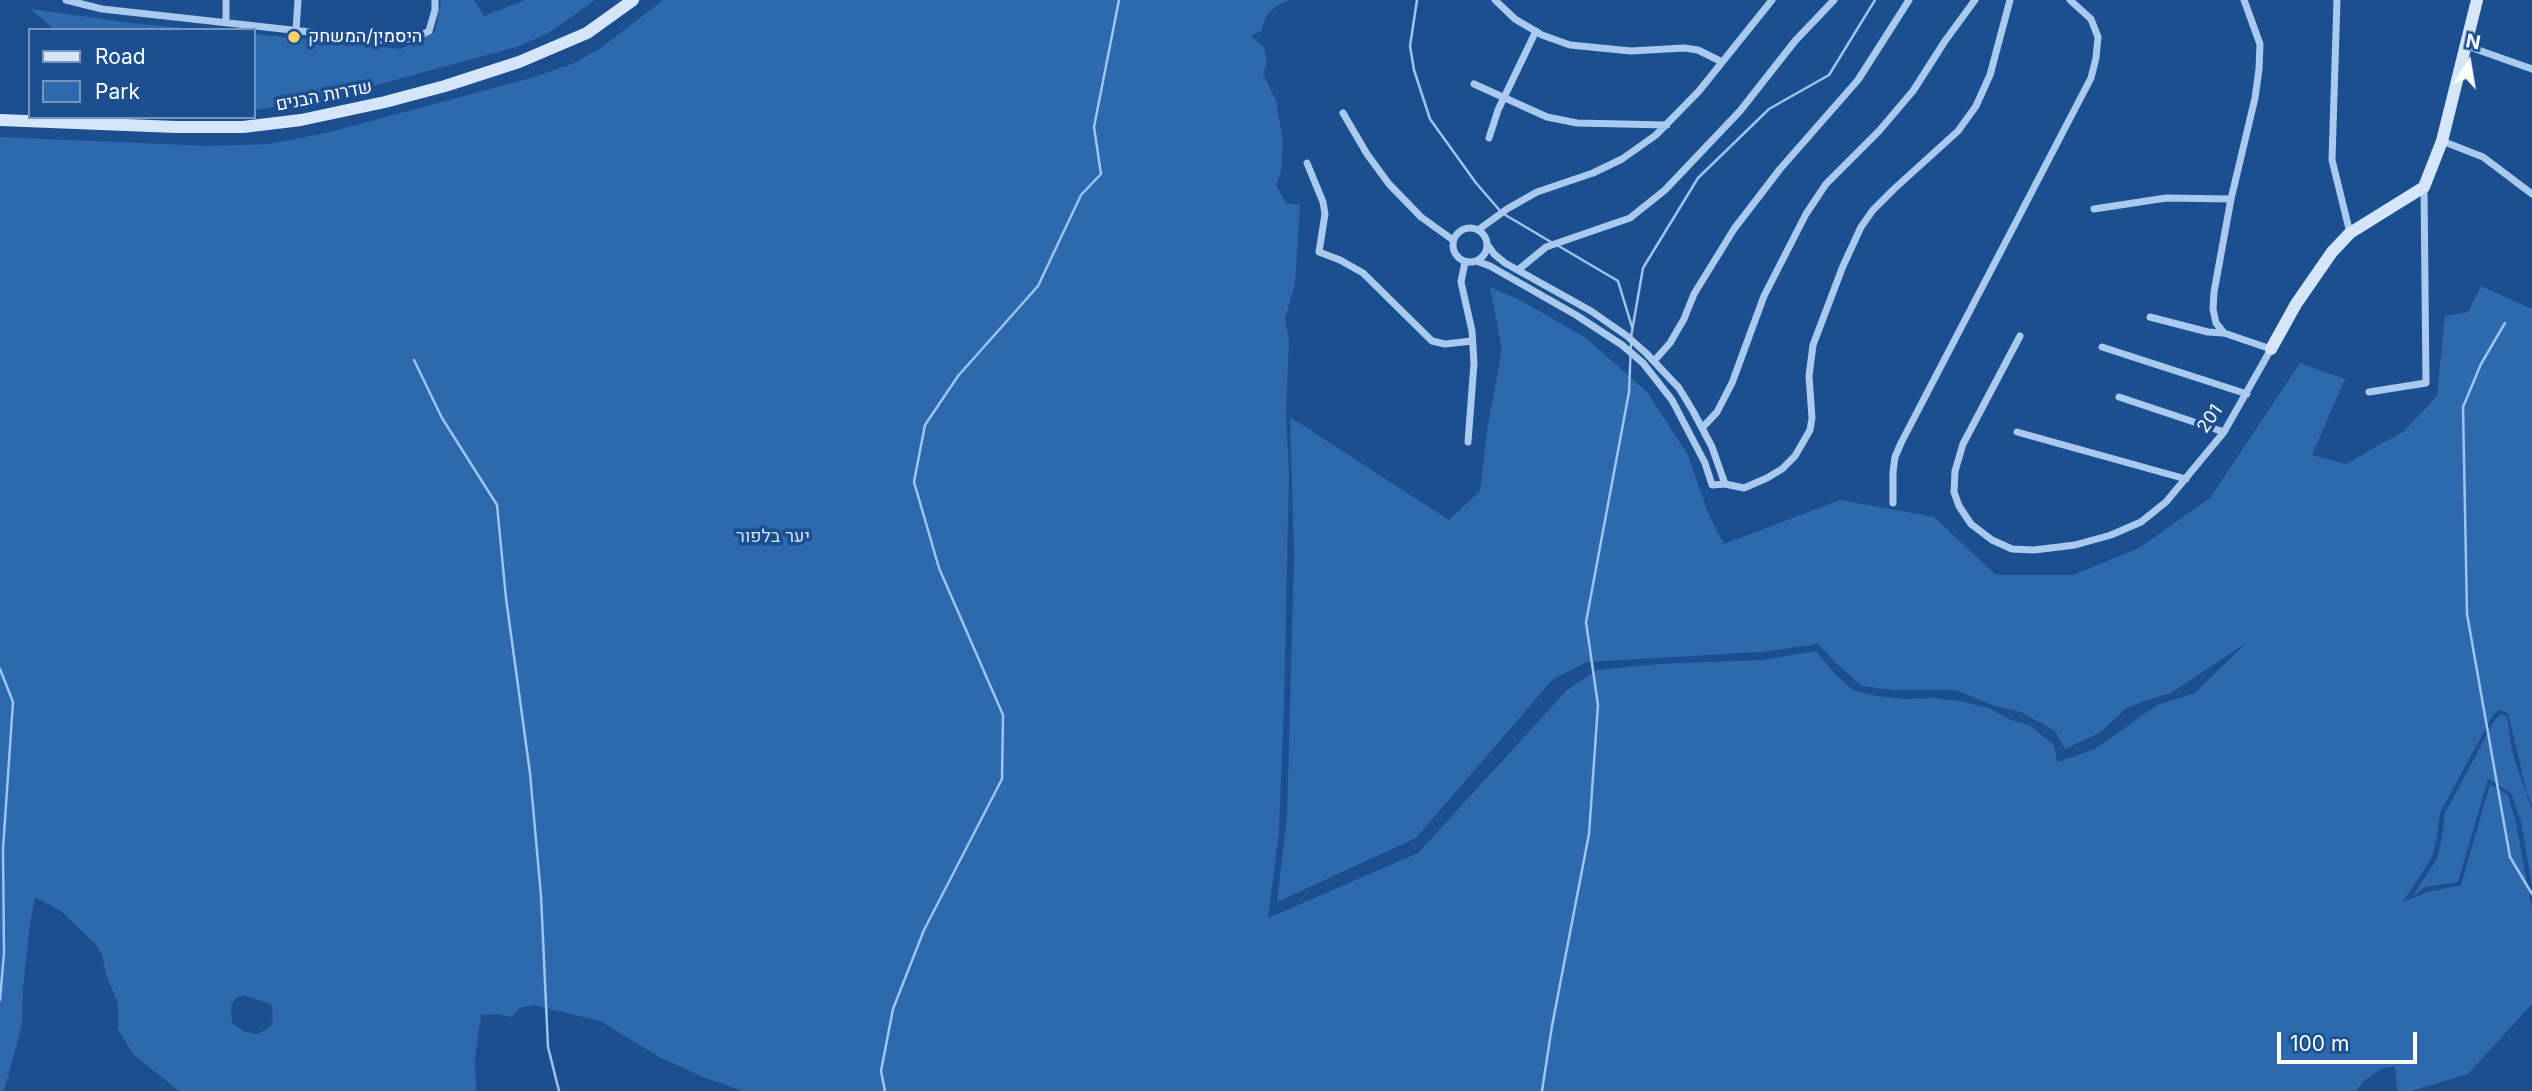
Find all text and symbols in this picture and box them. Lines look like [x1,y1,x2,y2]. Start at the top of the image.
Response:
place label: היסמין/המשחק [308,26,422,48]
legend [28,28,256,119]
north arrow [2434,28,2504,98]
marker: היסמין/המשחק [286,29,302,45]
text: N [2464,29,2482,55]
text: Road [95,44,146,69]
street label: שדרות הבנים [274,76,374,116]
text: Park [95,79,140,104]
street label: 201 [2193,401,2227,437]
park label: יער בלפור [736,526,810,548]
scale bar [2280,1018,2420,1062]
text: 100 m [2290,1031,2349,1056]

